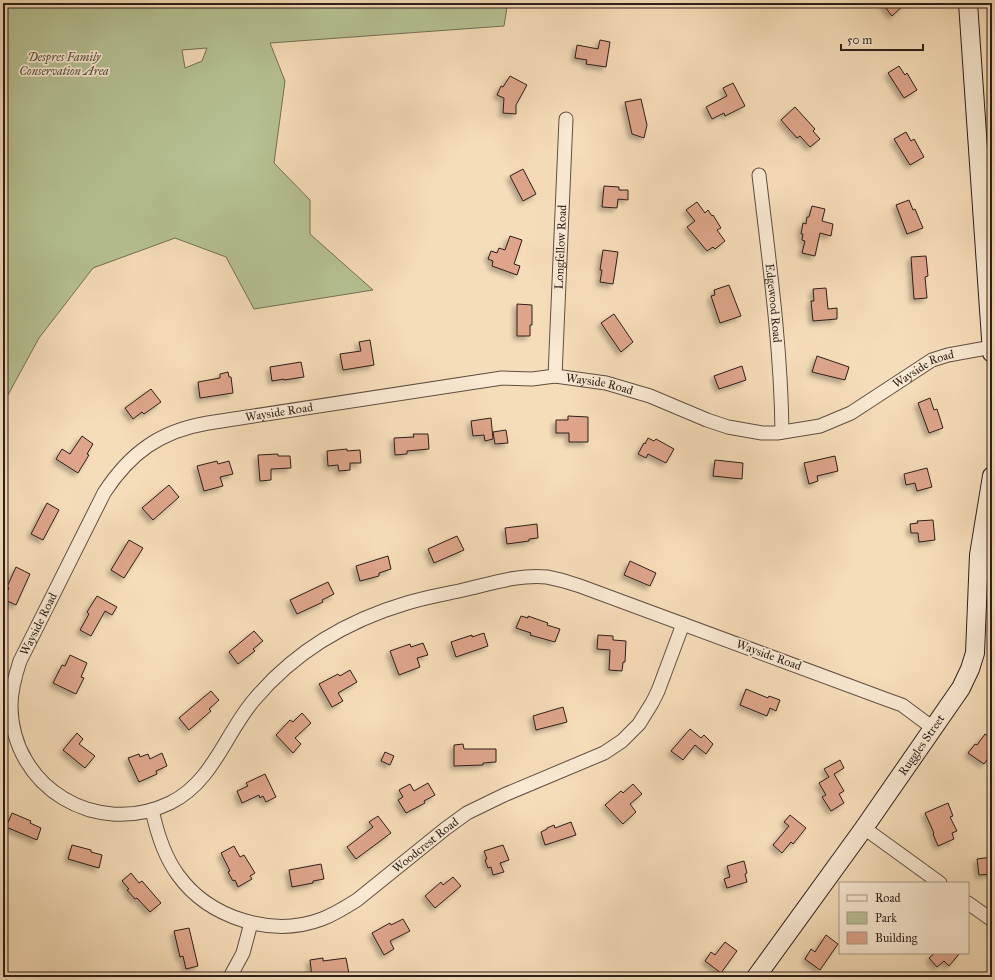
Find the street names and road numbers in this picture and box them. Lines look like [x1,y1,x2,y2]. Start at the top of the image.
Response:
street label: Longfellow Road [552,205,569,290]
street label: Edgewood Road [763,263,785,343]
street label: Wayside Road [890,347,955,391]
street label: Wayside Road [565,371,635,398]
street label: Wayside Road [244,400,314,424]
street label: Wayside Road [17,590,60,658]
street label: Wayside Road [735,637,803,673]
street label: Ruggles Street [896,711,948,778]
street label: Woodcrest Road [389,815,461,876]

